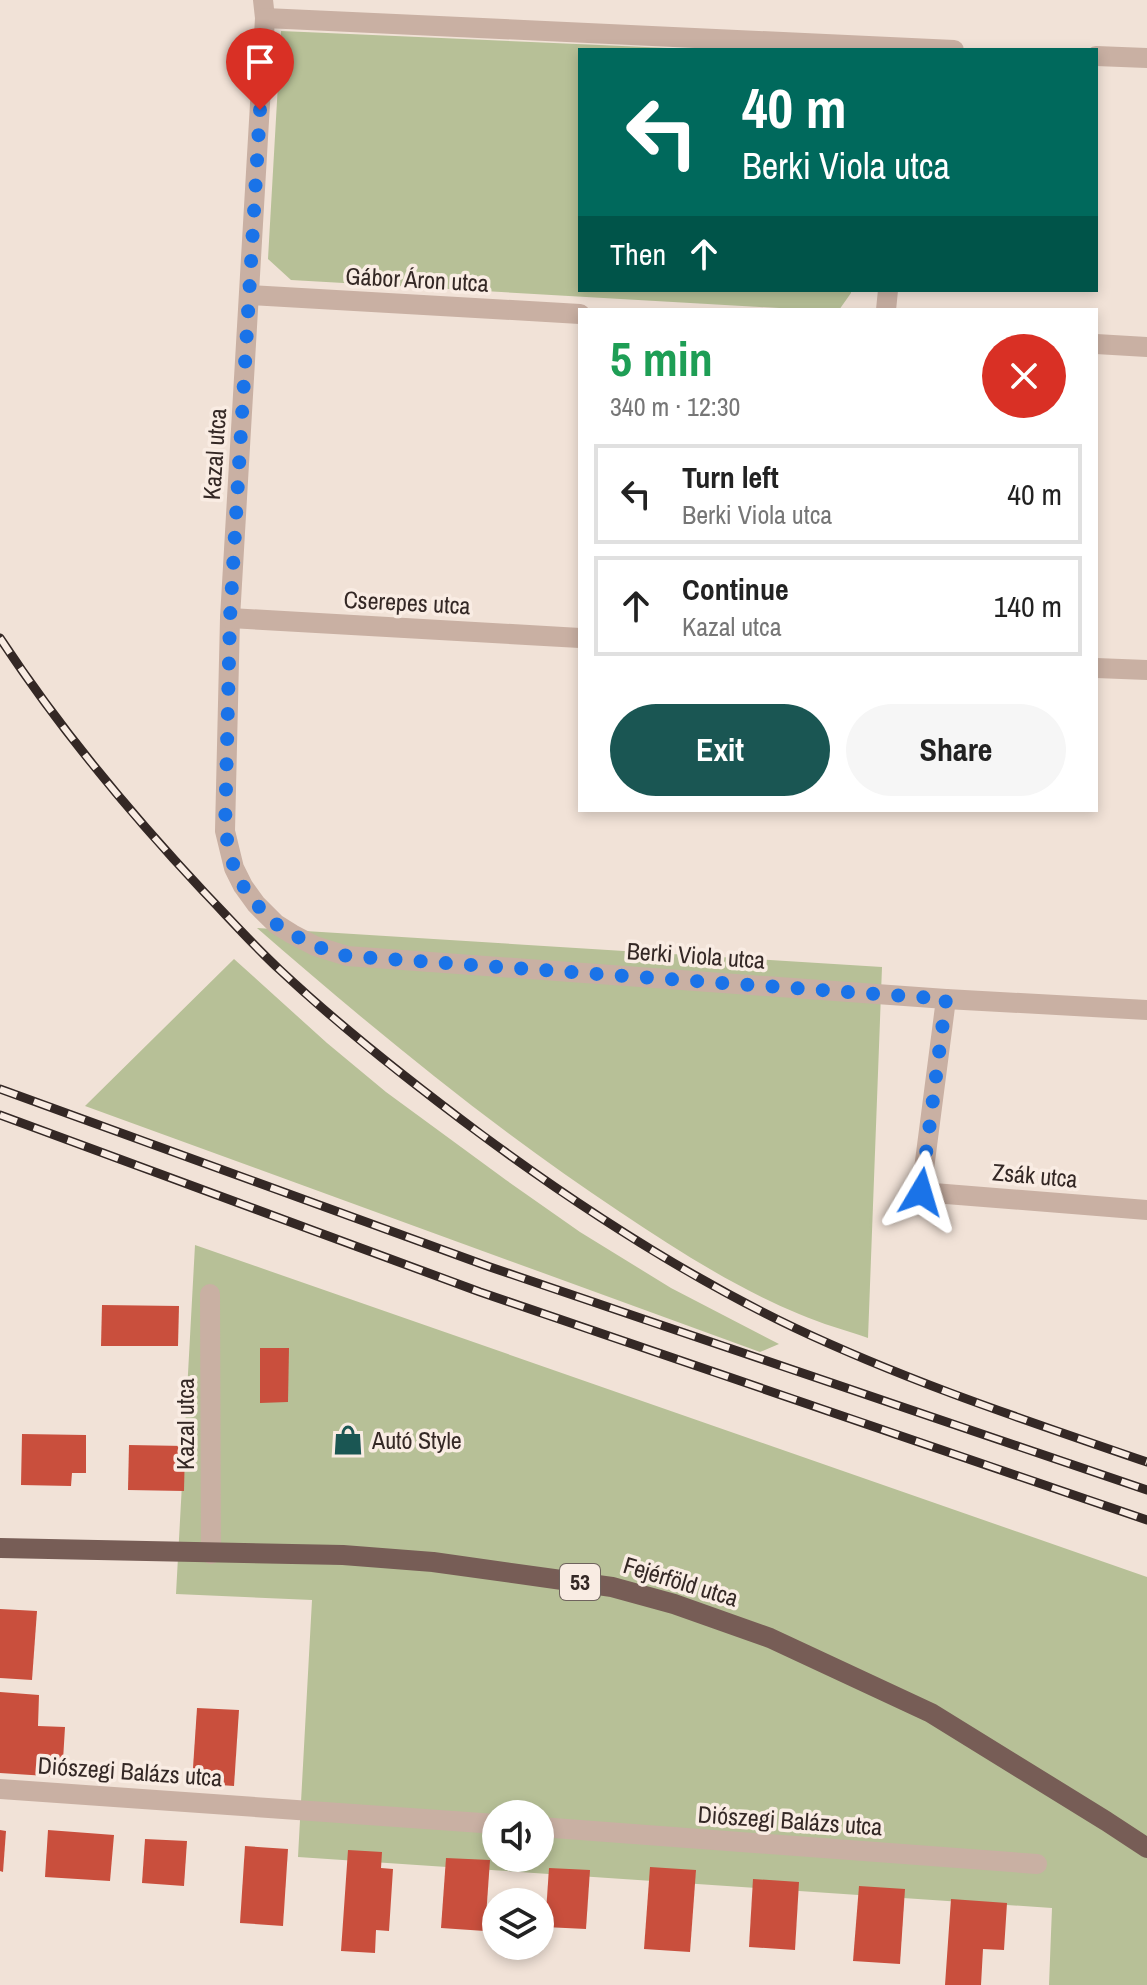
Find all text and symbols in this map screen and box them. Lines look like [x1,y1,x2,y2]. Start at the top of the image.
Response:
pin [226,28,294,110]
icon: arrive [238,40,282,84]
text: 40 m [742,70,847,145]
icon: left [610,80,714,184]
text: Berki Viola utca [742,142,950,190]
icon: ahead [682,232,726,276]
text: Then [610,234,666,274]
street label: Gábor Áron utca [345,259,489,299]
text: 5 min [610,326,713,391]
button: close [982,334,1066,418]
text: 340 m · 12:30 [610,389,740,424]
street label: Kazal utca [195,407,233,501]
text: Turn left [682,457,779,497]
icon: left [614,472,658,516]
text: 40 m [1007,474,1062,514]
text: Berki Viola utca [682,497,832,532]
text: Continue [682,569,789,609]
street label: Cserepes utca [343,583,471,621]
icon: ahead [614,584,658,628]
text: 140 m [994,586,1062,626]
text: Kazal utca [682,609,782,644]
button: Exit [610,704,830,796]
button: Share [846,704,1066,796]
street label: Berki Viola utca [626,934,766,976]
position arrow [879,1150,963,1234]
street label: Zsák utca [991,1155,1079,1195]
street label: Kazal utca [169,1378,201,1470]
shop icon: Autó Style [331,1423,365,1457]
place label: Autó Style [371,1424,462,1456]
street label: Fejérföld utca [620,1548,742,1614]
road number: 53 [560,1564,600,1600]
street label: Diószegi Balázs utca [37,1749,223,1793]
street label: Diószegi Balázs utca [697,1798,883,1842]
map controls [482,1800,554,1960]
button: sound [482,1800,554,1872]
button: layers [482,1888,554,1960]

